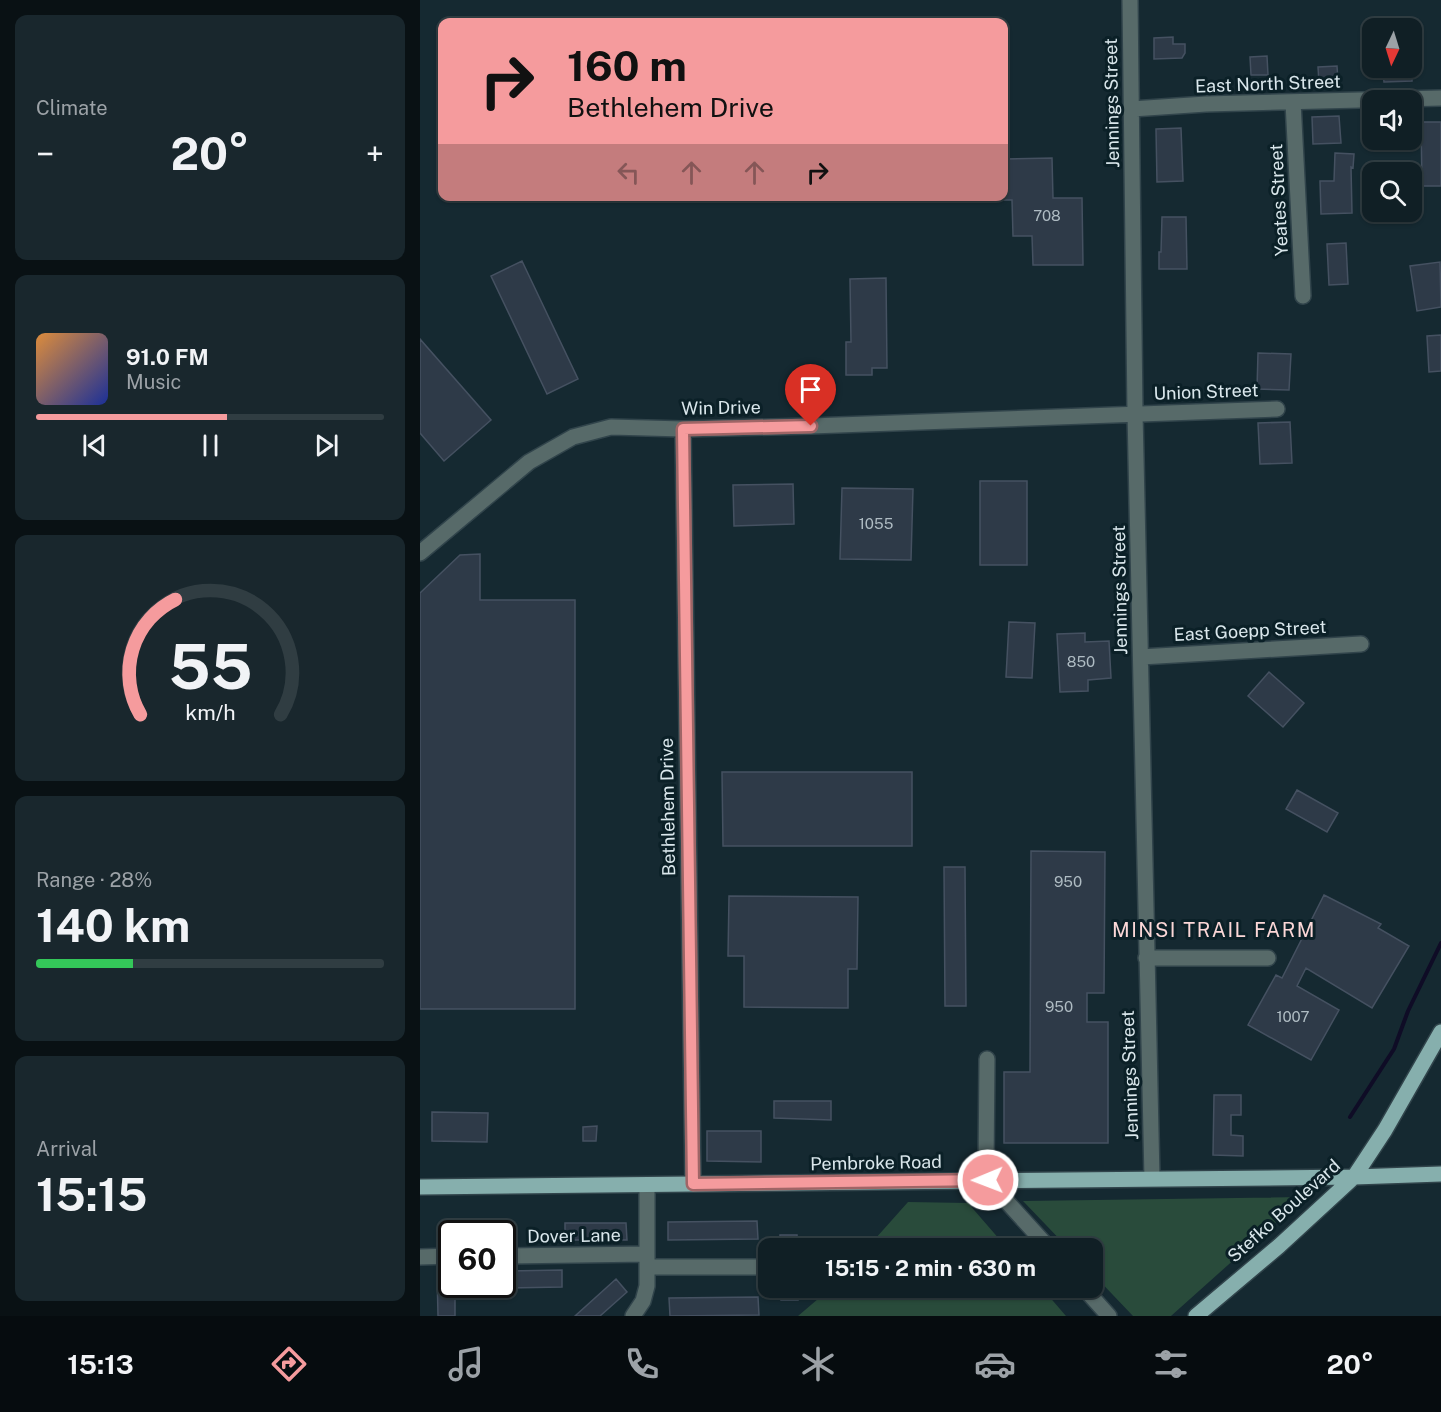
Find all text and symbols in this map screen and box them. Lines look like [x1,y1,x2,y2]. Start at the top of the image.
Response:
north arrow [1362,18,1422,78]
map controls [1362,18,1422,222]
street label: Jennings Street [1100,38,1123,168]
text: 160 m [567,41,687,90]
icon: right [468,42,546,120]
street label: East North Street [1195,70,1341,97]
button: sound [1362,90,1422,150]
text: Bethlehem Drive [567,91,774,123]
text: Climate [36,96,108,120]
text: 20° [171,127,249,180]
text: − [36,135,54,173]
text: + [366,135,384,173]
street label: Yeates Street [1265,143,1292,257]
icon: left [612,156,645,189]
icon: ahead [675,156,708,189]
icon: ahead [738,156,771,189]
icon: right [801,156,834,189]
button: search [1362,162,1422,222]
house number: 708 [1033,207,1061,224]
text: 91.0 FM [126,344,209,370]
pin [785,364,836,426]
text: Music [126,370,181,394]
icon: arrive [794,373,827,406]
street label: Union Street [1153,379,1259,404]
street label: Win Drive [681,396,761,419]
icon: previous [78,429,111,462]
icon: pause [194,429,227,462]
icon: next [310,429,343,462]
house number: 1055 [859,515,893,532]
street label: Jennings Street [1108,525,1131,655]
street label: East Goepp Street [1173,616,1327,645]
text: 55 [168,630,252,703]
house number: 850 [1067,653,1095,670]
text: km/h [185,700,235,725]
street label: Bethlehem Drive [656,738,679,876]
text: Range · 28% [36,868,152,892]
house number: 950 [1054,873,1082,890]
text: 140 km [36,899,190,952]
district label: MINSI TRAIL FARM [1112,918,1316,942]
house number: 950 [1045,998,1073,1015]
house number: 1007 [1276,1008,1310,1025]
street label: Jennings Street [1117,1010,1142,1140]
text: Arrival [36,1137,98,1161]
position arrow [956,1148,1020,1212]
street label: Pembroke Road [810,1151,942,1174]
street label: Stefko Boulevard [1223,1155,1344,1267]
text: 15:15 [36,1168,147,1221]
speed limit sign: 60 [438,1220,516,1298]
street label: Dover Lane [527,1224,621,1247]
text: 15:15 · 2 min · 630 m [825,1255,1036,1281]
icon: directions [268,1343,310,1385]
icon: music [445,1343,487,1385]
icon: phone [621,1343,663,1385]
icon: climate [797,1343,839,1385]
icon: car [974,1343,1016,1385]
icon: filters [1150,1343,1192,1385]
text: 15:13 [67,1348,134,1380]
text: 20° [1326,1348,1374,1380]

